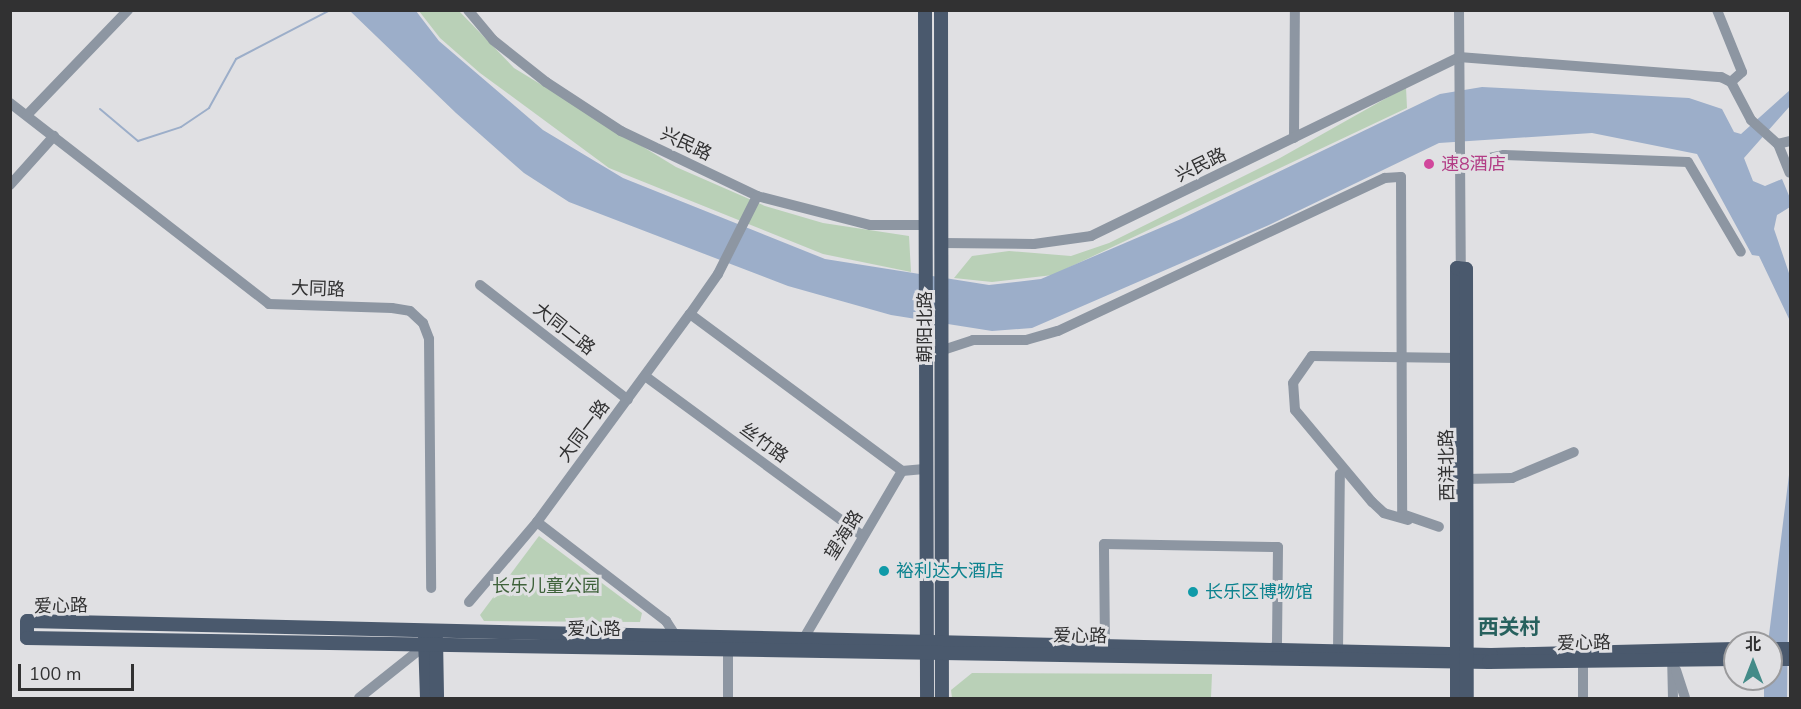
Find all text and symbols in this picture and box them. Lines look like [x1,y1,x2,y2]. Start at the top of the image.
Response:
street label: 兴民路 [657,123,715,165]
street label: 兴民路 [1172,143,1230,187]
place label: 速8酒店 [1441,153,1506,175]
marker: 速8酒店 [1422,157,1436,171]
street label: 大同路 [291,277,345,301]
street label: 朝阳北路 [914,291,936,363]
street label: 大同二路 [529,298,599,360]
street label: 大同一路 [554,396,614,466]
street label: 丝竹路 [736,418,792,468]
street label: 西洋北路 [1436,429,1458,501]
street label: 望海路 [821,506,867,564]
place label: 裕利达大酒店 [896,560,1004,582]
marker: 裕利达大酒店 [877,564,891,578]
park label: 长乐儿童公园 [492,575,600,597]
place label: 长乐区博物馆 [1205,581,1313,603]
marker: 长乐区博物馆 [1186,585,1200,599]
street label: 爱心路 [34,595,88,617]
district label: 西关村 [1478,614,1540,640]
street label: 爱心路 [567,618,621,640]
street label: 爱心路 [1053,625,1107,647]
north arrow [1723,631,1783,691]
street label: 爱心路 [1557,632,1611,654]
text: 北 [1745,634,1761,656]
scale bar [21,652,136,690]
text: 100 m [29,662,81,686]

